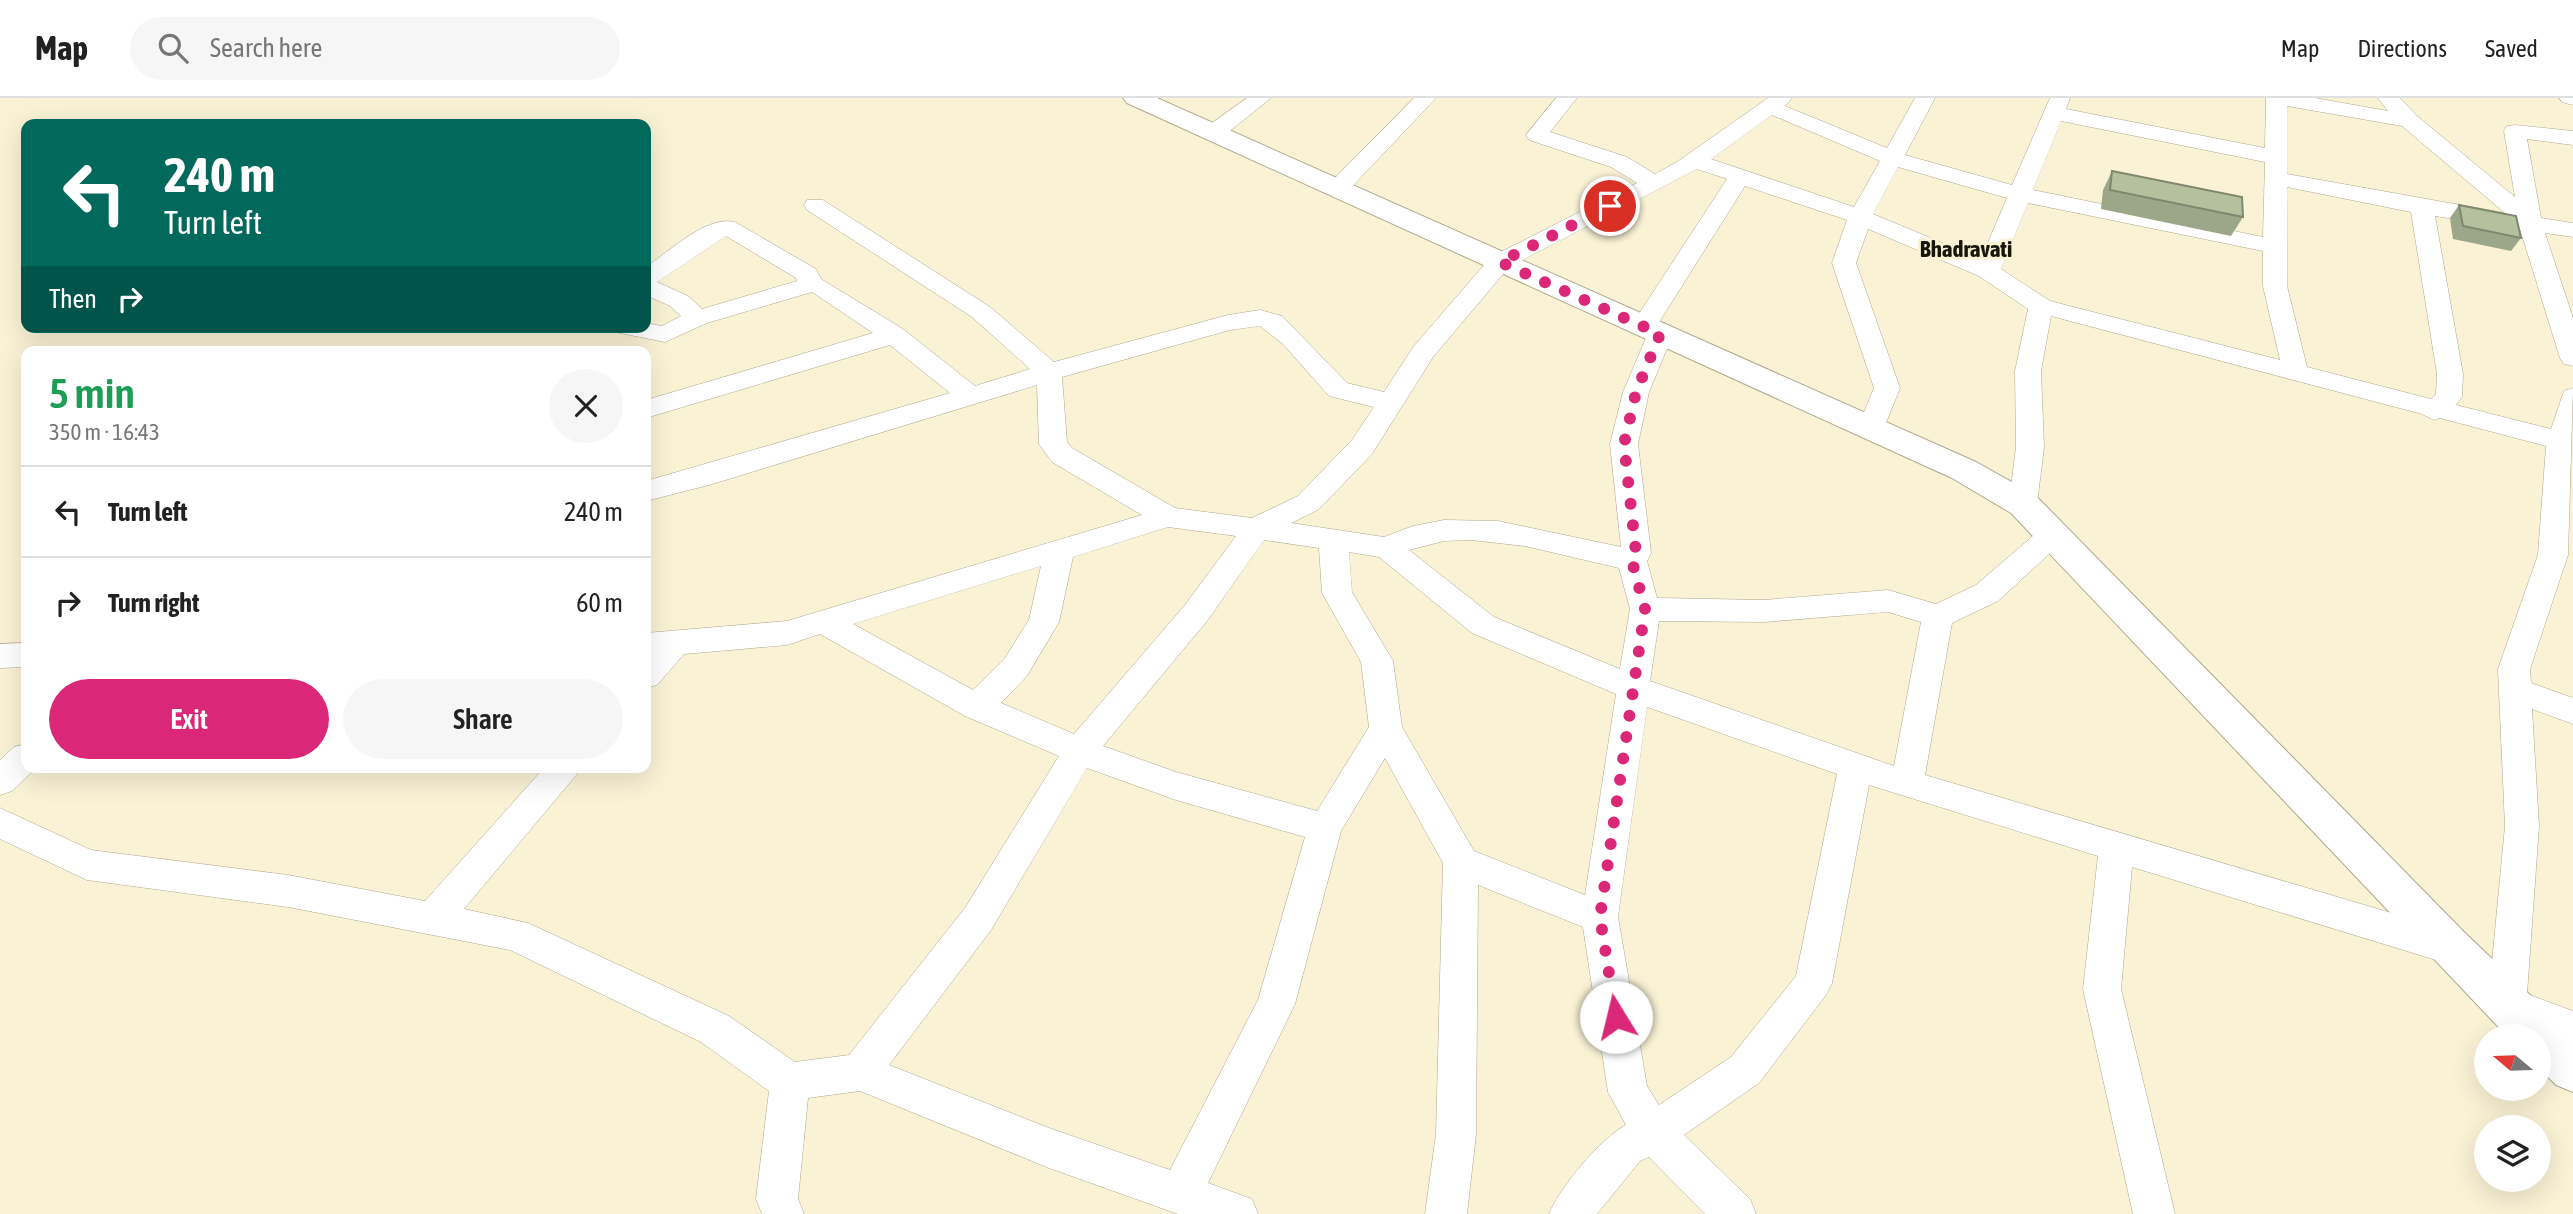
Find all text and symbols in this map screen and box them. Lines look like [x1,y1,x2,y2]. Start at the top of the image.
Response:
search box [130,17,620,80]
text: Map [35,29,88,67]
icon: search [154,29,192,67]
text: Search here [210,33,322,63]
text: Map [2281,35,2319,62]
text: Directions [2357,35,2447,62]
text: Saved [2485,35,2538,62]
text: 240 m [164,146,275,202]
icon: left [49,147,140,238]
pin [1580,176,1640,236]
icon: arrive [1591,187,1629,225]
text: Turn left [164,204,262,241]
district label: Bhadravati [1920,236,2012,262]
icon: right [111,280,149,318]
text: Then [49,284,97,314]
text: 5 min [49,369,135,417]
button: close [549,369,623,443]
text: 350 m · 16:43 [49,419,160,445]
icon: left [49,493,87,531]
text: Turn left [108,497,188,527]
text: 240 m [564,497,623,527]
icon: right [49,584,87,622]
text: Turn right [108,588,199,618]
text: 60 m [576,588,623,618]
button: Exit [49,679,329,759]
button: Share [343,679,623,759]
position arrow [1579,980,1653,1054]
north arrow [2474,1024,2552,1101]
map controls [2474,1024,2551,1192]
button: layers [2474,1115,2551,1192]

